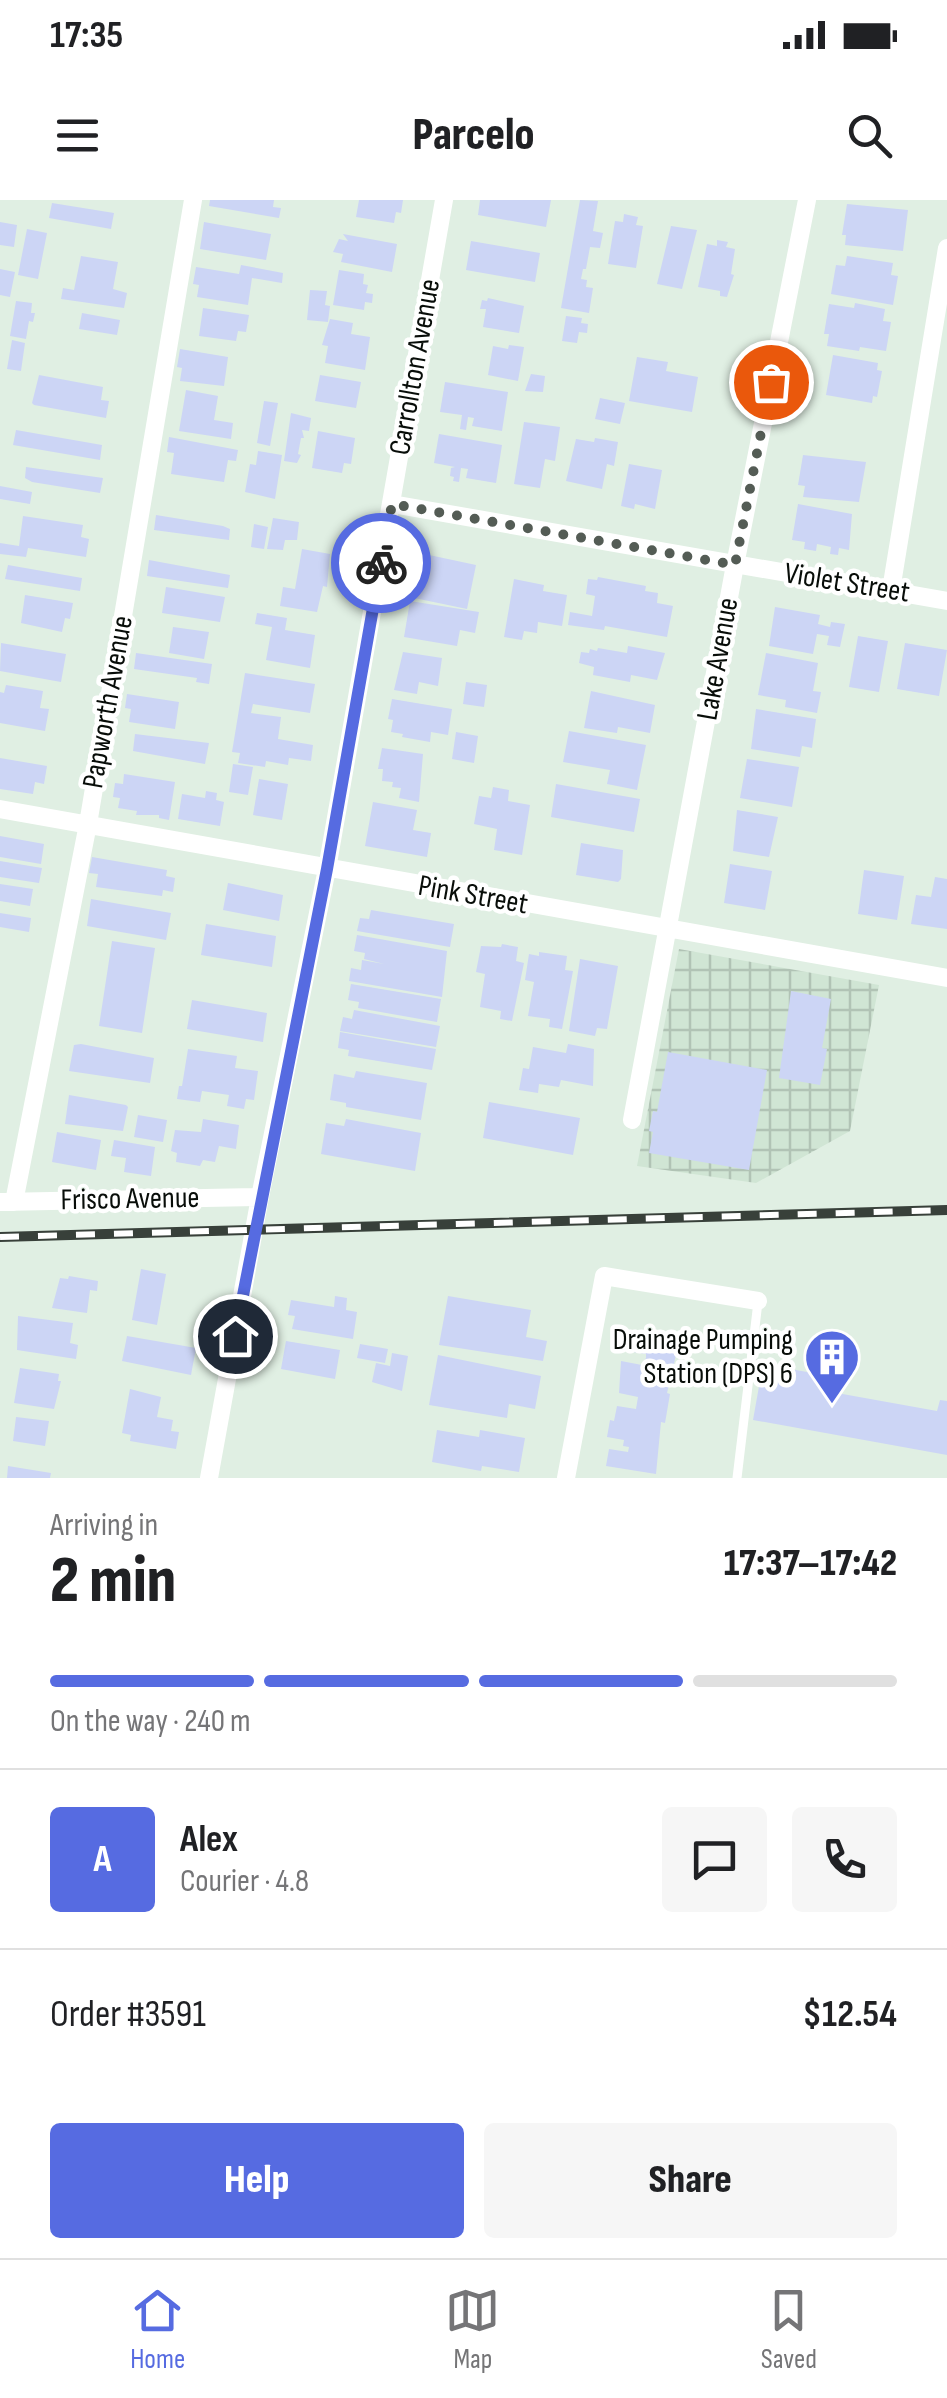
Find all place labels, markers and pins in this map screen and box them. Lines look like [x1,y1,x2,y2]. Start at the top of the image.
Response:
pin [729,340,814,425]
pin [193,1294,278,1379]
place label: Drainage Pumping Station (DPS) 6 [613,1322,793,1392]
building icon: Drainage Pumping Station (DPS) 6 [802,1327,862,1406]

